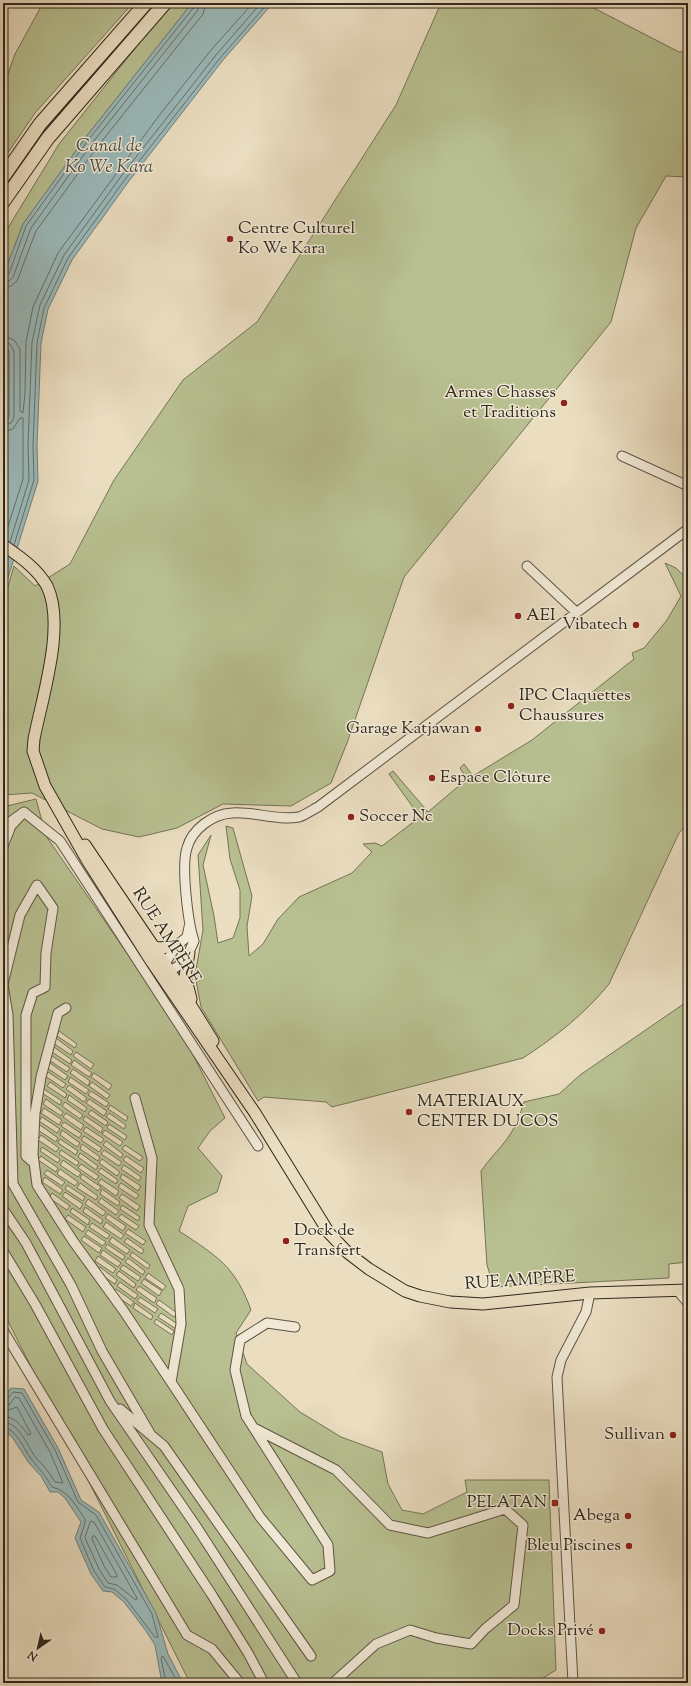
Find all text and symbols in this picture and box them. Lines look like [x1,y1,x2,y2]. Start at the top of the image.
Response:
water label: Canal de Ko We Kara [65,134,153,181]
place label: Centre Culturel Ko We Kara [238,217,355,261]
marker: Centre Culturel Ko We Kara [225,234,235,244]
place label: Armes Chasses et Traditions [445,381,556,425]
marker: Armes Chasses et Traditions [559,398,569,408]
place label: AEI [526,604,556,628]
marker: AEI [513,611,523,621]
place label: Vibatech [562,613,628,637]
marker: Vibatech [631,620,641,630]
place label: IPC Claquettes Chaussures [519,684,631,728]
marker: IPC Claquettes Chaussures [506,701,516,711]
place label: Garage Katjawan [346,717,470,741]
marker: Garage Katjawan [473,724,483,734]
place label: Espace Clôture [440,766,551,790]
marker: Espace Clôture [427,773,437,783]
place label: Soccer Nc [359,805,433,829]
marker: Soccer Nc [346,812,356,822]
street label: RUE AMPÈRE [126,883,206,989]
place label: MATERIAUX CENTER DUCOS [417,1090,558,1134]
marker: MATERIAUX CENTER DUCOS [404,1107,414,1117]
place label: Dock de Transfert [294,1219,361,1263]
marker: Dock de Transfert [281,1236,291,1246]
street label: RUE AMPÈRE [464,1265,576,1297]
place label: Sullivan [604,1423,665,1447]
marker: Sullivan [668,1430,678,1440]
place label: PELATAN [467,1491,547,1515]
marker: PELATAN [550,1498,560,1508]
place label: Abega [573,1504,620,1528]
marker: Abega [623,1511,633,1521]
place label: Bleu Piscines [527,1534,621,1558]
marker: Bleu Piscines [624,1541,634,1551]
place label: Docks Privé [507,1619,594,1643]
marker: Docks Privé [597,1626,607,1636]
north arrow [18,1628,58,1668]
text: N [25,1646,42,1665]

